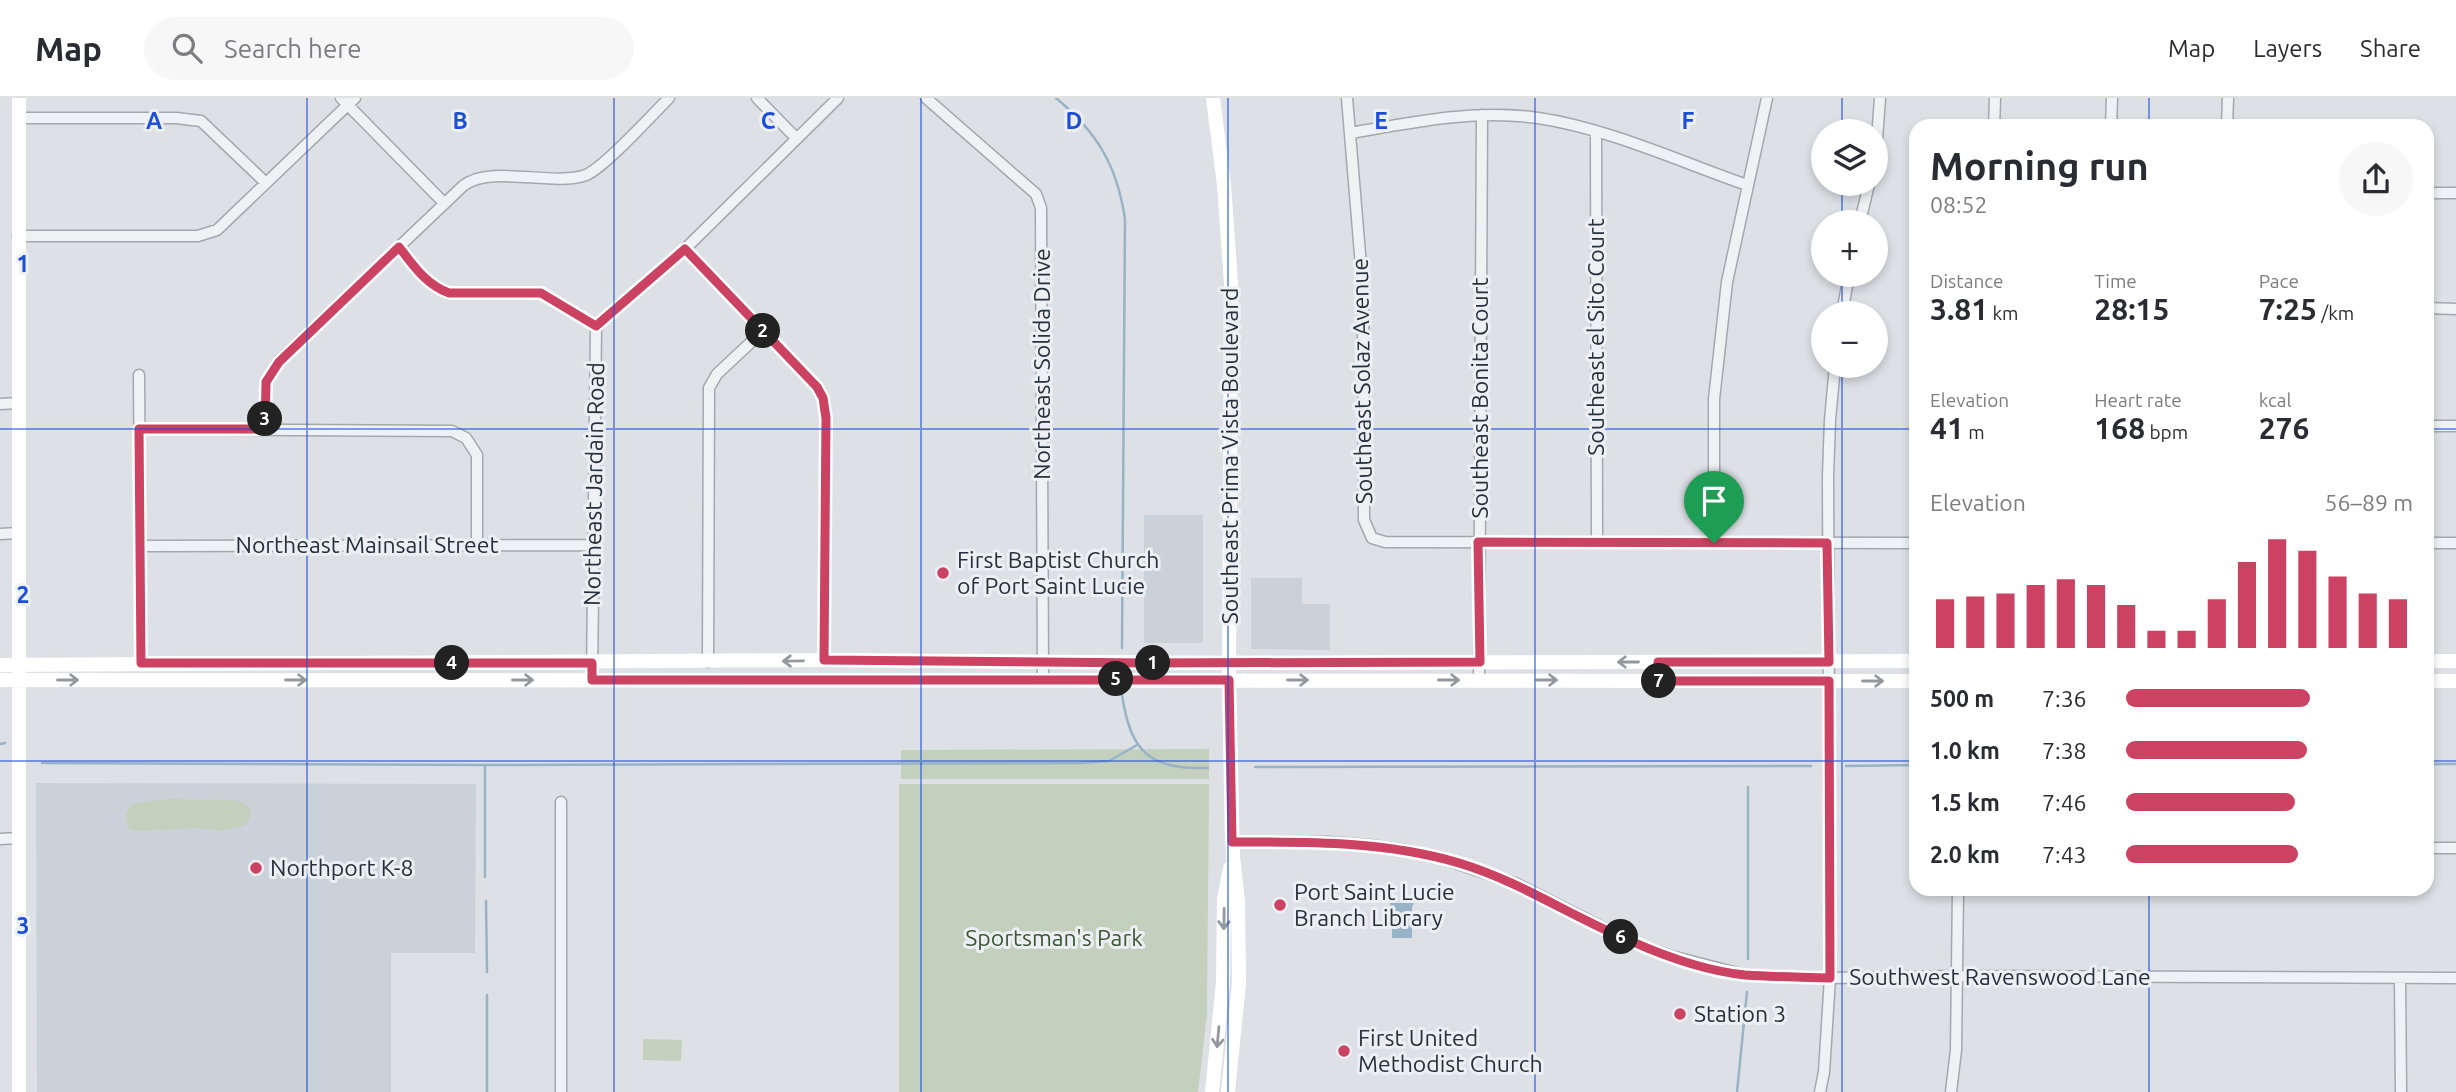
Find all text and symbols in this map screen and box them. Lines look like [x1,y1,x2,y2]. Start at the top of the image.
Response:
search box [144,17,634,80]
icon: search [168,29,206,67]
text: Map [35,30,102,67]
text: Search here [224,34,362,63]
text: Map [2168,35,2215,62]
text: Layers [2253,35,2322,62]
text: Share [2360,35,2421,62]
text: A [146,108,162,133]
text: B [452,108,468,133]
text: C [761,108,776,133]
text: D [1066,108,1082,133]
text: E [1374,108,1388,133]
text: F [1682,108,1695,133]
map controls [1811,119,1888,378]
button: layers [1811,119,1888,196]
button: share [2339,142,2413,216]
text: Morning run [1930,145,2149,187]
text: 08:52 [1930,192,1988,217]
button: + [1811,210,1888,287]
street label: Southeast el Sito Court [1583,218,1608,456]
street label: Northeast Solida Drive [1029,248,1054,480]
text: 1 [17,251,29,276]
street label: Southeast Solaz Avenue [1347,258,1376,504]
text: Distance [1930,270,2004,292]
text: Time [2094,270,2137,292]
text: Pace [2259,270,2299,292]
street label: Southeast Bonita Court [1467,278,1492,518]
street label: Southeast Prima Vista Boulevard [1217,288,1242,624]
text: 3.81 [1930,292,1988,326]
text: 28:15 [2094,292,2169,326]
text: 7:25 [2259,292,2317,326]
button: − [1811,301,1888,378]
text: km [1988,302,2018,324]
text: /km [2317,302,2354,324]
pin: 2 [746,314,780,348]
text: 2 [757,319,768,341]
street label: Northeast Jardain Road [579,362,608,606]
text: Elevation [1930,389,2009,411]
text: Heart rate [2094,389,2182,411]
text: kcal [2259,389,2291,411]
pin: 3 [247,402,282,436]
text: 3 [259,407,270,429]
text: 41 [1930,411,1964,445]
text: 168 [2094,411,2145,445]
text: 276 [2259,411,2309,445]
text: m [1964,421,1985,443]
text: bpm [2145,421,2188,443]
pin [1684,471,1744,543]
icon: arrive [1695,482,1733,520]
text: Elevation [1930,490,2026,515]
text: 56–89 m [2325,490,2413,515]
street label: Northeast Mainsail Street [235,532,499,557]
place label: First Baptist Church of Port Saint Lucie [957,547,1159,598]
marker: First Baptist Church of Port Saint Lucie [935,565,951,581]
text: 2 [17,582,29,607]
pin: 4 [434,646,470,680]
pin: 1 [1136,646,1170,680]
text: 4 [446,651,457,673]
text: 1 [1147,651,1158,673]
one-way arrow [782,654,805,667]
one-way arrow [1616,655,1639,669]
pin: 5 [1098,662,1134,696]
pin: 7 [1642,664,1676,698]
text: 5 [1110,667,1121,689]
text: 7 [1653,669,1664,691]
one-way arrow [56,673,79,687]
one-way arrow [284,673,307,687]
one-way arrow [511,673,534,687]
one-way arrow [1286,673,1309,687]
one-way arrow [1437,673,1460,687]
one-way arrow [1536,673,1559,687]
one-way arrow [1861,674,1884,688]
text: 500 m [1930,686,1994,711]
text: 7:36 [2042,686,2087,711]
text: 1.0 km [1930,738,2000,763]
text: 7:38 [2042,738,2087,763]
text: 1.5 km [1930,790,2000,815]
text: 7:46 [2042,790,2087,815]
text: 2.0 km [1930,842,2000,867]
text: 7:43 [2042,842,2087,867]
place label: Northport K-8 [270,855,413,880]
marker: Northport K-8 [248,860,264,876]
place label: Port Saint Lucie Branch Library [1294,879,1455,930]
marker: Port Saint Lucie Branch Library [1272,897,1288,913]
one-way arrow [1217,908,1231,931]
text: 3 [17,913,29,938]
pin: 6 [1604,920,1638,954]
park label: Sportsman's Park [965,925,1143,950]
text: 6 [1615,925,1626,947]
street label: Southwest Ravenswood Lane [1849,964,2151,989]
place label: Station 3 [1694,1001,1786,1026]
marker: Station 3 [1672,1006,1688,1022]
place label: First United Methodist Church [1358,1025,1543,1076]
one-way arrow [1212,1026,1225,1048]
marker: First United Methodist Church [1336,1043,1352,1059]

